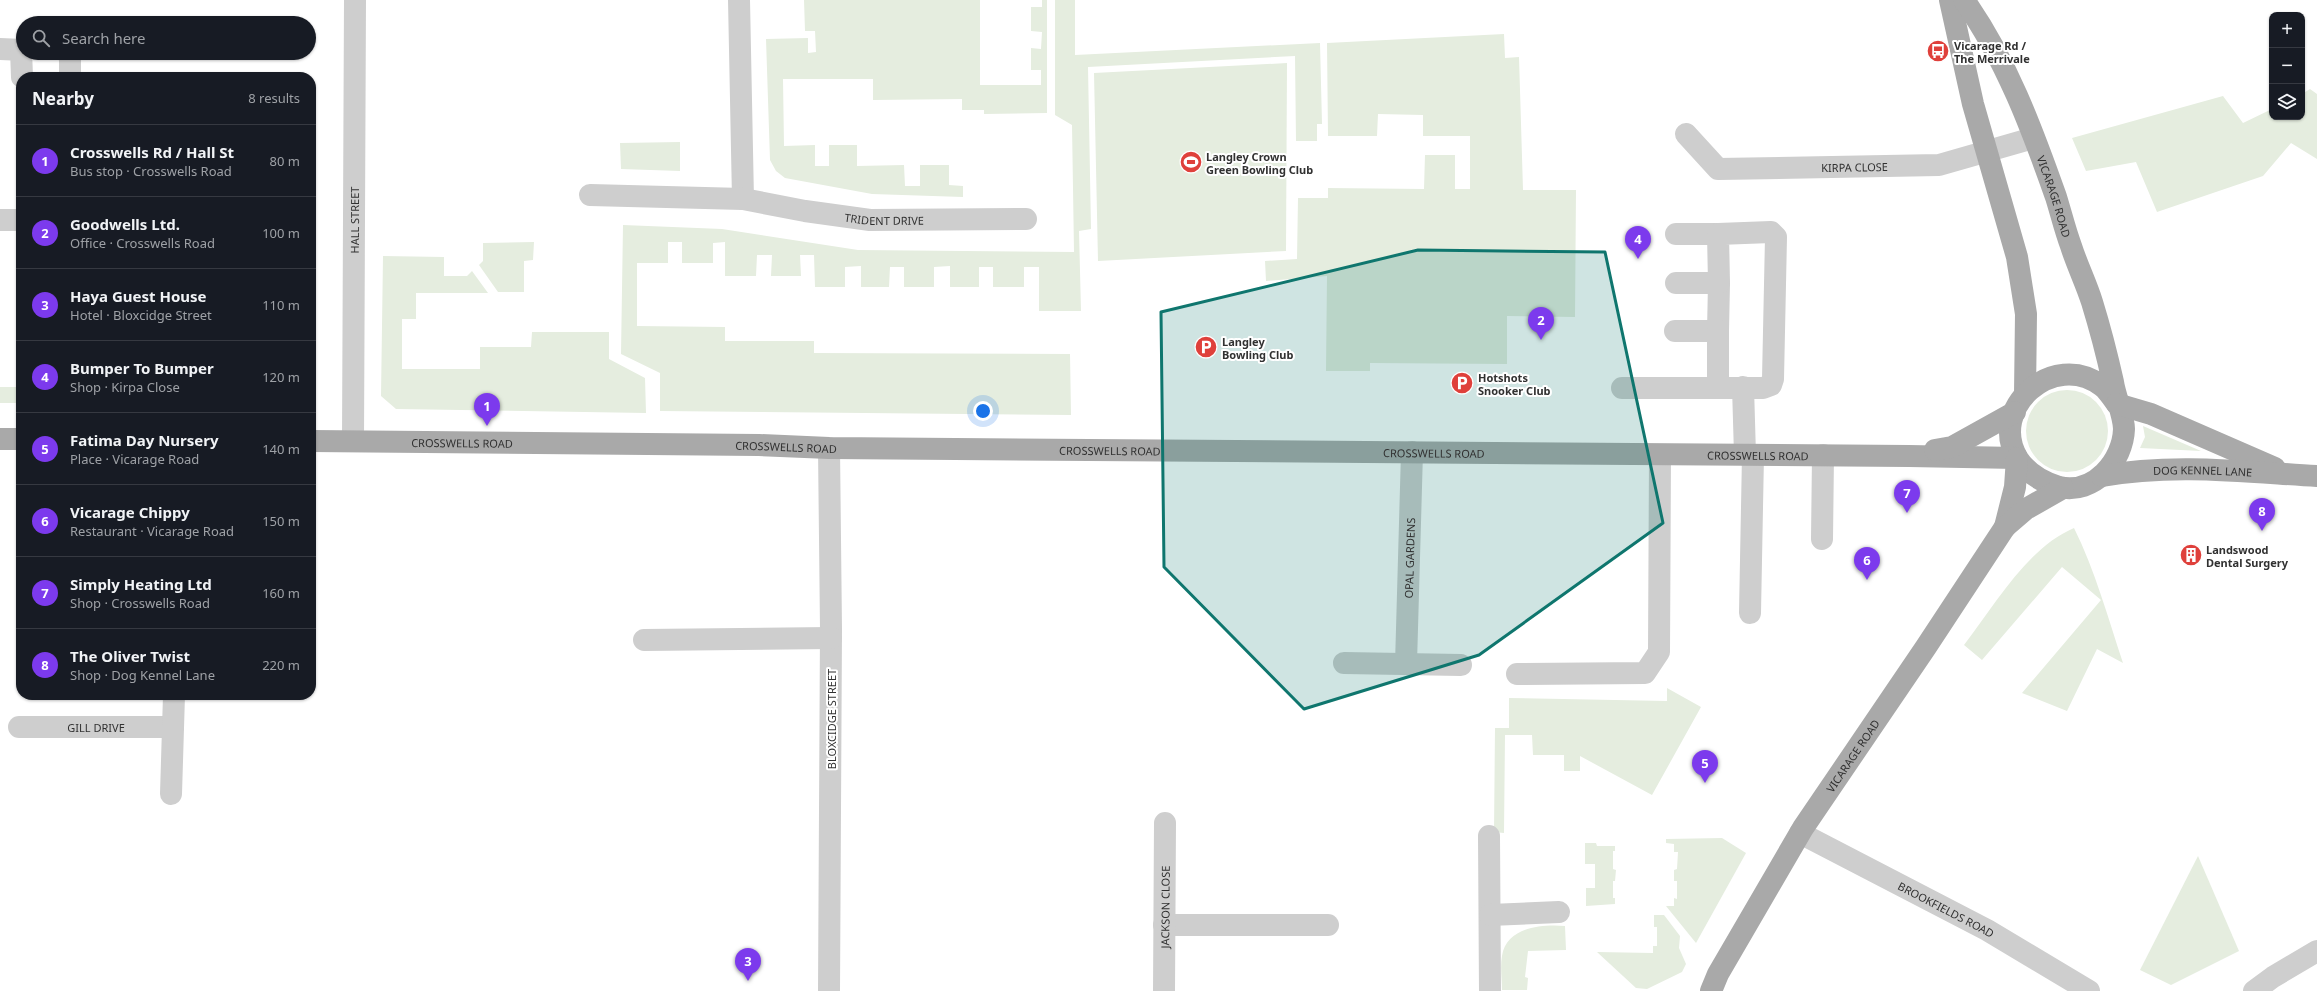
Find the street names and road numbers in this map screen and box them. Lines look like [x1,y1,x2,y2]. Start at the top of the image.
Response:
street label: VICARAGE ROAD [2034,153,2075,239]
street label: KIRPA CLOSE [1821,158,1888,175]
street label: HALL STREET [346,186,362,254]
street label: TRIDENT DRIVE [844,209,924,228]
street label: CROSSWELLS ROAD [411,434,513,450]
street label: CROSSWELLS ROAD [735,437,837,456]
street label: CROSSWELLS ROAD [1059,442,1161,458]
street label: CROSSWELLS ROAD [1383,445,1485,460]
street label: CROSSWELLS ROAD [1707,447,1809,463]
street label: DOG KENNEL LANE [2153,462,2253,479]
street label: OPAL GARDENS [1400,517,1418,599]
street label: BLOXCIDGE STREET [824,669,839,769]
street label: VICARAGE ROAD [1822,716,1882,795]
street label: GILL DRIVE [67,720,125,735]
street label: JACKSON CLOSE [1157,866,1172,949]
street label: BROOKFIELDS ROAD [1896,878,1997,940]

